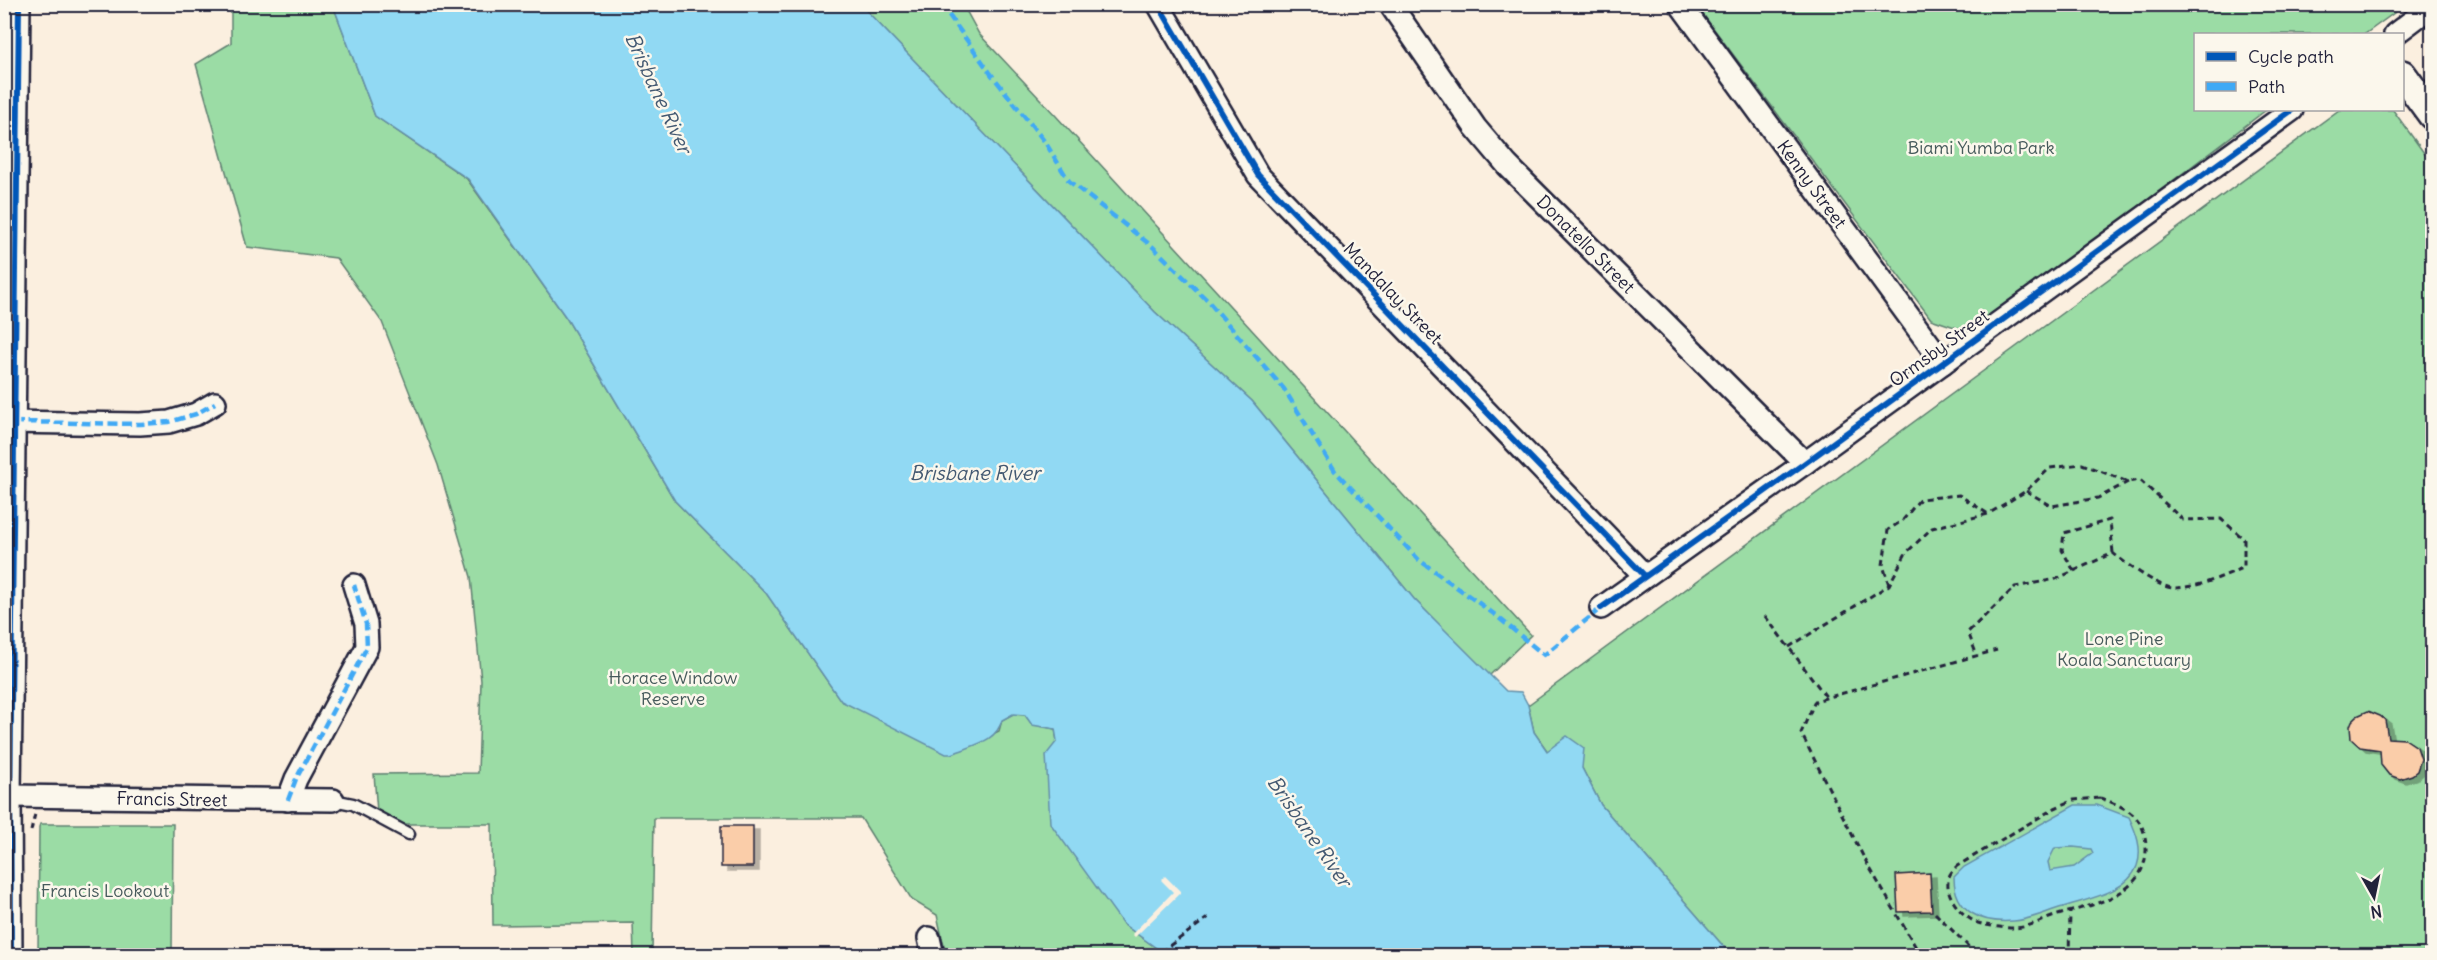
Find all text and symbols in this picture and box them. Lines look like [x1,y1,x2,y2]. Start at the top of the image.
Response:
water label: Brisbane River [620,29,699,160]
legend [2194,33,2404,111]
text: Cycle path [2248,45,2334,68]
text: Path [2248,75,2285,98]
street label: Kenny Street [1772,135,1852,233]
park label: Biami Yumba Park [1907,136,2055,159]
street label: Donatello Street [1532,190,1640,298]
street label: Mandalay Street [1339,237,1447,349]
street label: Ormsby Street [1885,304,1993,392]
water label: Brisbane River [910,460,1043,485]
park label: Lone Pine Koala Sanctuary [2057,627,2191,671]
park label: Horace Window Reserve [609,666,737,710]
water label: Brisbane River [1262,770,1359,894]
street label: Francis Street [116,787,228,811]
north arrow [2344,867,2404,927]
park label: Francis Lookout [41,879,169,902]
text: N [2369,901,2383,923]

